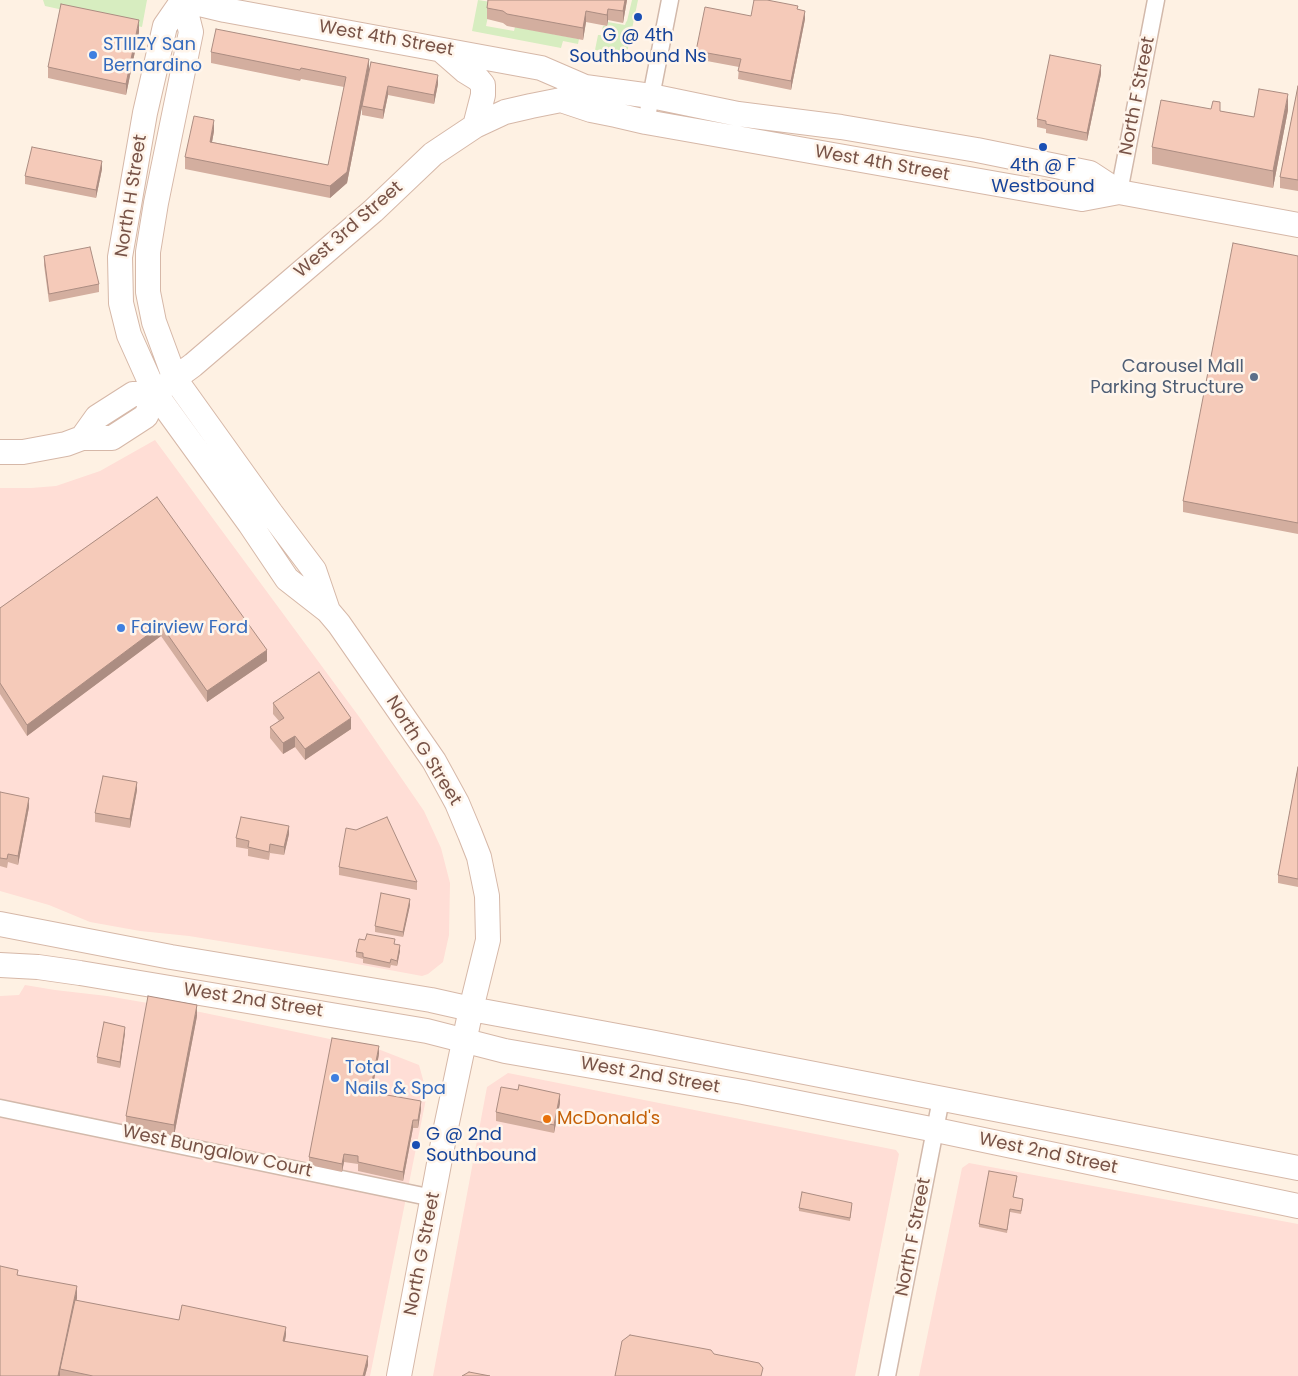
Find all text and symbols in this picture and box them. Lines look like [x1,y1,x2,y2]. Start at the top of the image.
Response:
marker: G @ 4th Southbound Ns [632,11,644,23]
street label: West 4th Street [317,17,455,61]
place label: G @ 4th Southbound Ns [569,25,707,68]
place label: STIIIZY San Bernardino [103,34,202,76]
street label: North F Street [1116,35,1160,157]
marker: STIIIZY San Bernardino [87,49,99,61]
street label: North H Street [112,133,152,259]
marker: 4th @ F Westbound [1037,141,1049,153]
street label: West 4th Street [813,142,951,186]
place label: 4th @ F Westbound [991,155,1095,198]
street label: West 3rd Street [290,177,408,283]
place label: Carousel Mall Parking Structure [1090,356,1244,398]
marker: Carousel Mall Parking Structure [1248,371,1260,383]
place label: Fairview Ford [131,617,248,639]
marker: Fairview Ford [115,622,127,634]
street label: North G Street [381,692,465,810]
street label: West 2nd Street [182,979,324,1023]
street label: West 2nd Street [579,1053,721,1099]
place label: Total Nails & Spa [345,1057,446,1100]
marker: Total Nails & Spa [329,1072,341,1084]
place label: McDonald's [557,1108,660,1130]
marker: McDonald's [541,1113,553,1125]
street label: West Bungalow Court [120,1121,314,1183]
place label: G @ 2nd Southbound [426,1124,537,1166]
street label: West 2nd Street [977,1129,1119,1179]
marker: G @ 2nd Southbound [410,1139,422,1151]
street label: North F Street [892,1176,936,1298]
street label: North G Street [400,1190,446,1318]

